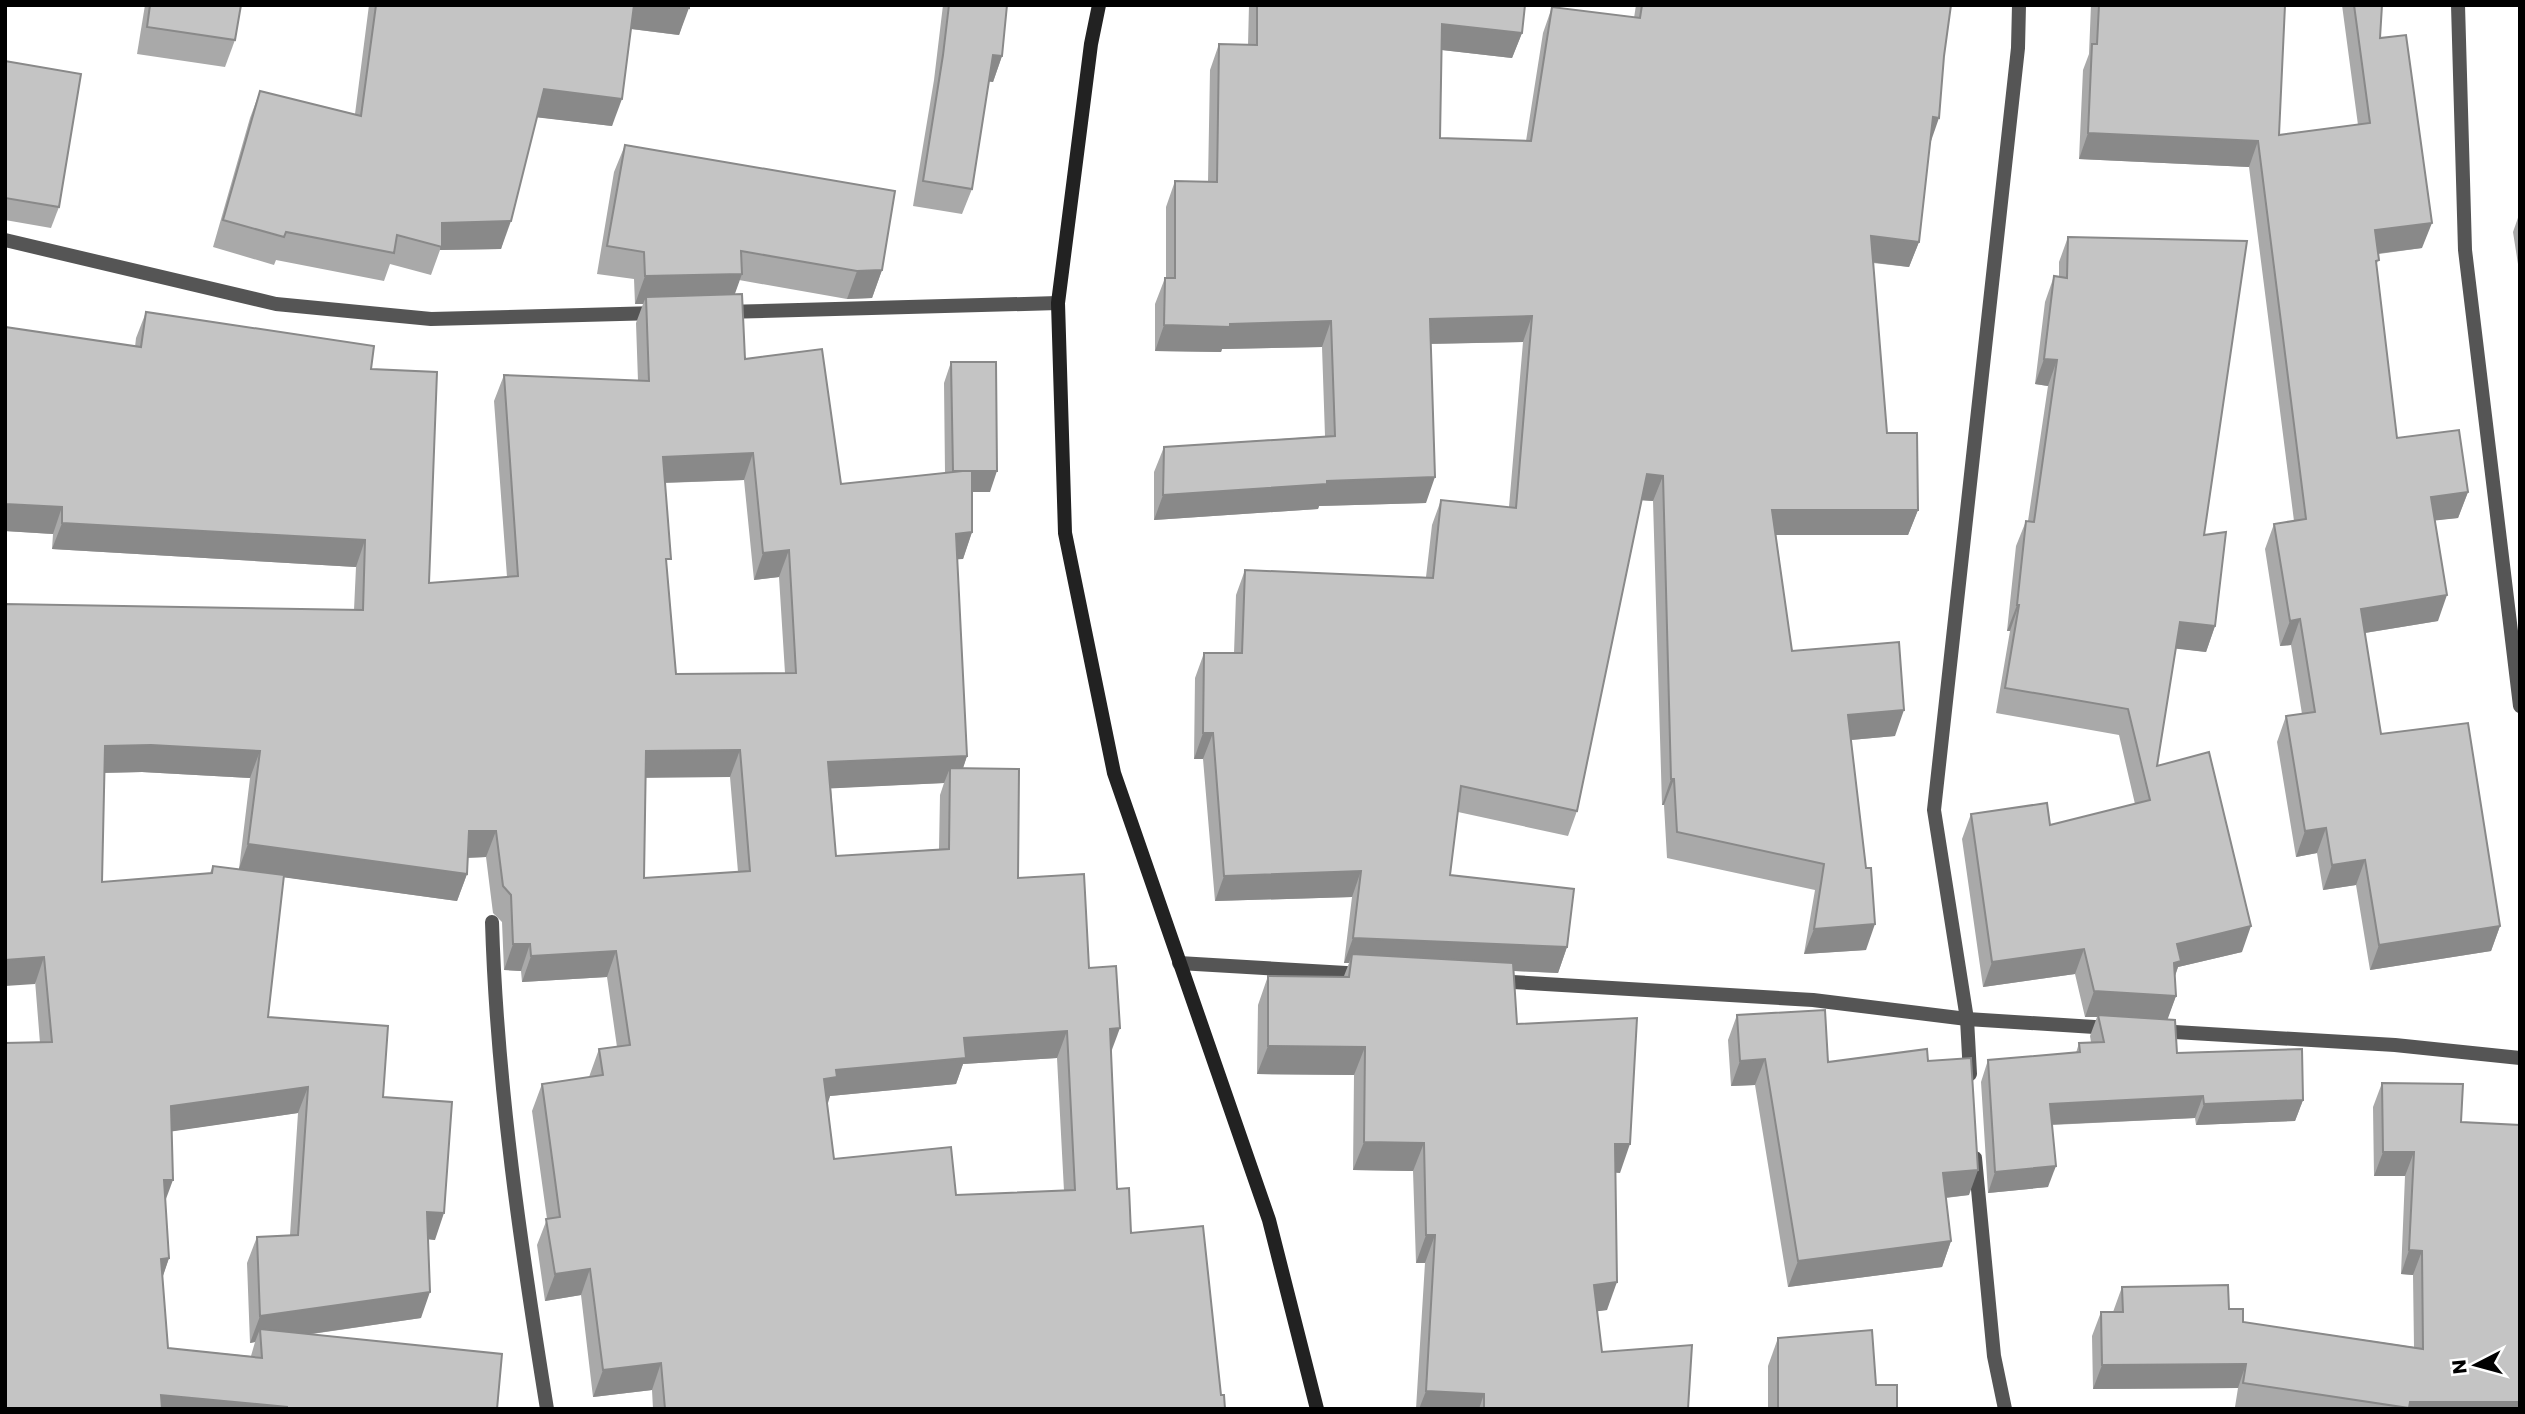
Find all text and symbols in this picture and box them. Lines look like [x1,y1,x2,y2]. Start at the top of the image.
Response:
north arrow [2441,1330,2511,1400]
text: N [2445,1358,2474,1375]

